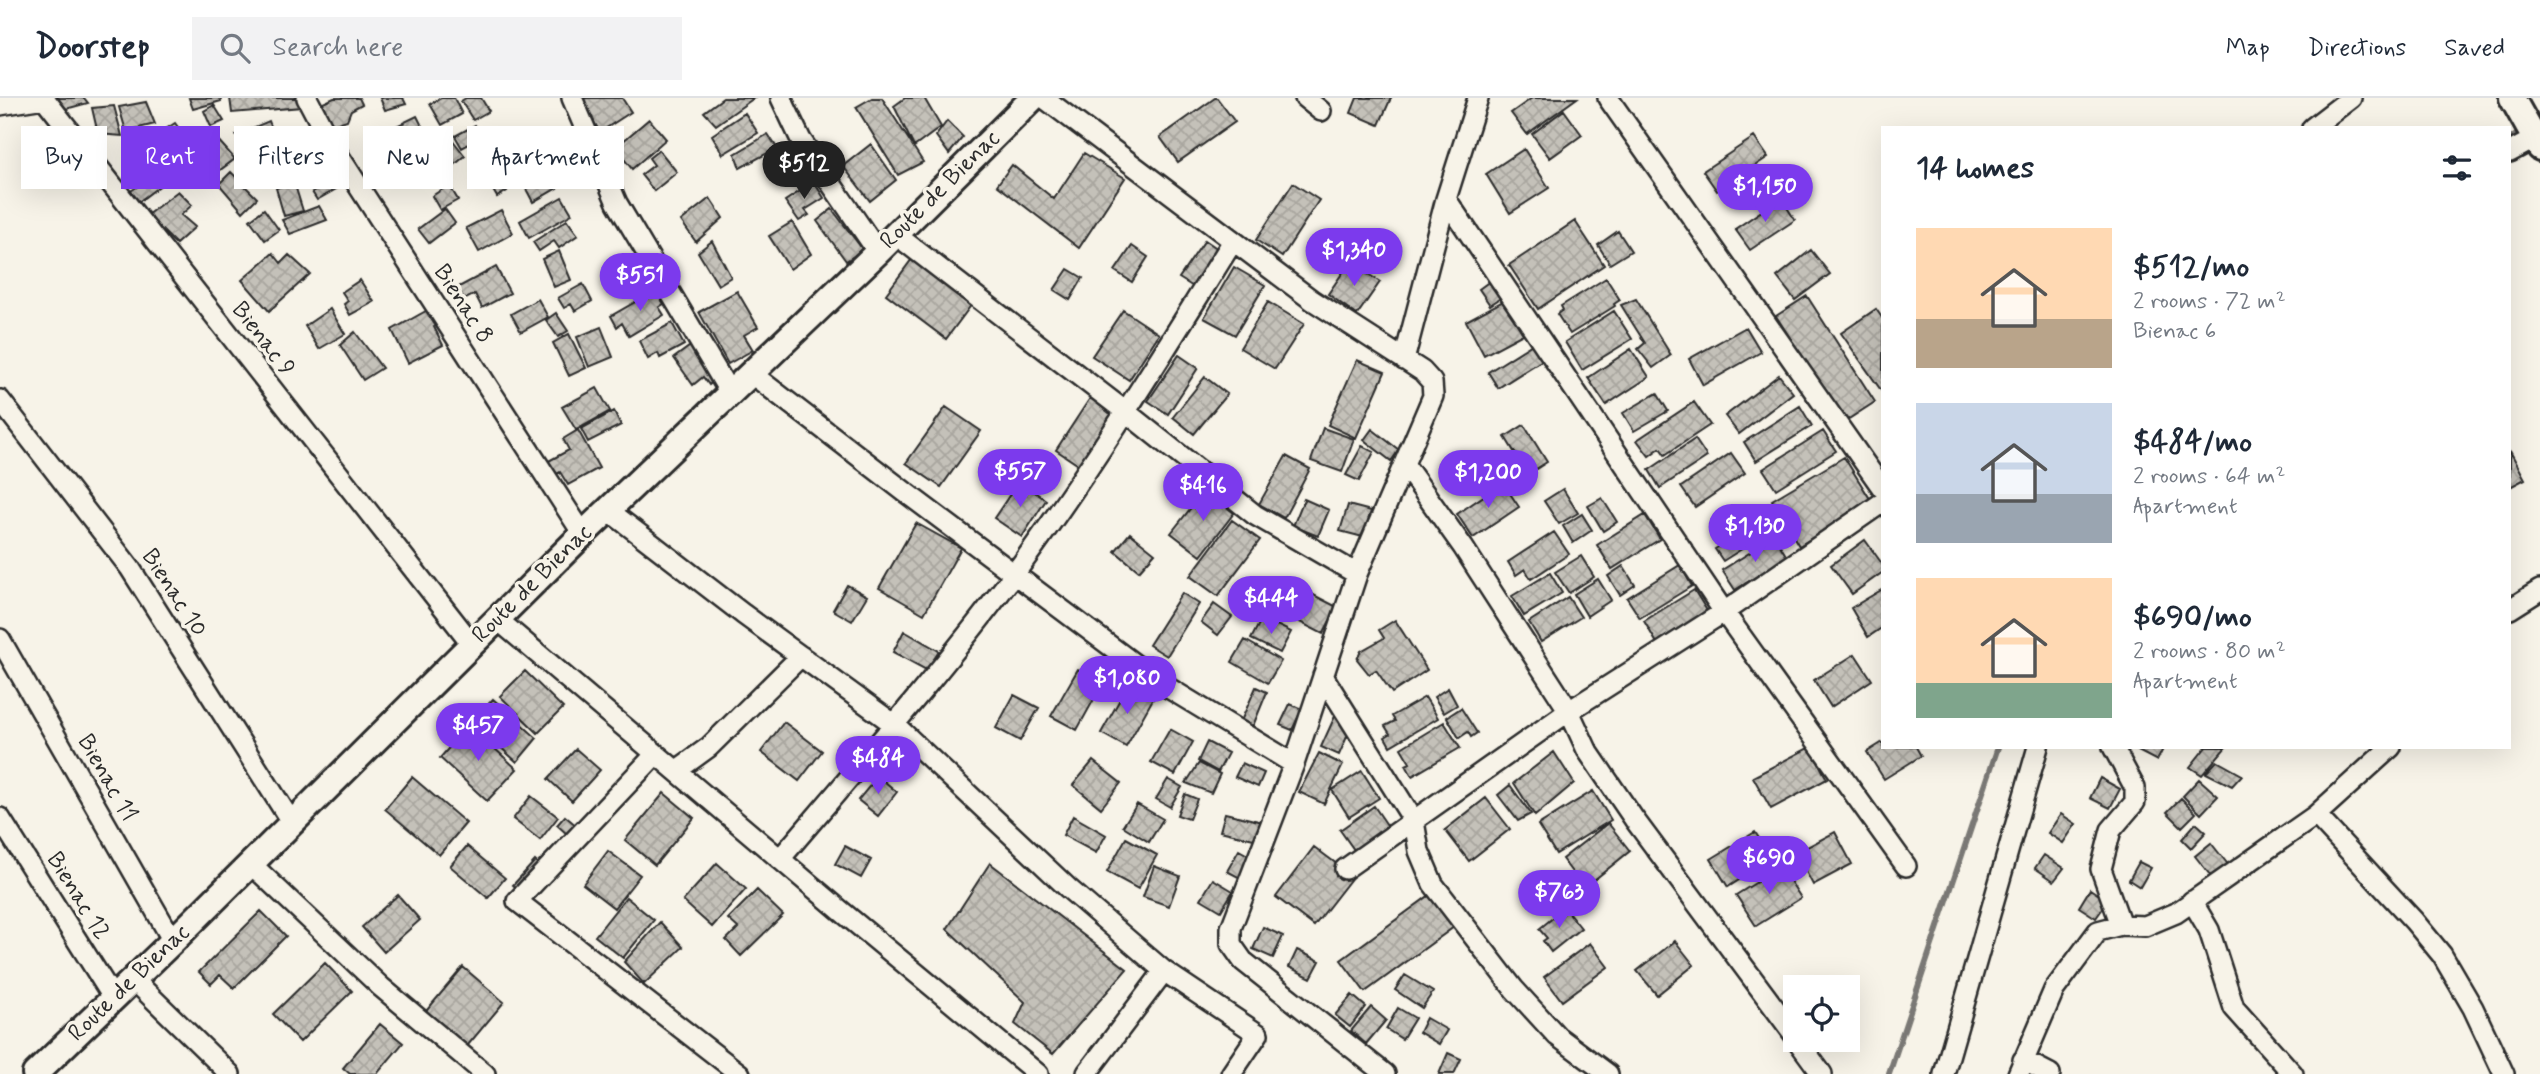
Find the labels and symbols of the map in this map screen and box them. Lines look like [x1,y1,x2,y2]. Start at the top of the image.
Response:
street label: Route de Bienac [874,124,1006,256]
pin: $512 [763,141,845,201]
pin: $1,150 [1708,164,1822,224]
pin: $1,340 [1297,228,1411,288]
pin: $551 [599,254,681,313]
street label: Bienac 8 [426,259,500,349]
street label: Bienac 9 [224,295,302,383]
pin: $557 [979,450,1061,509]
pin: $1,200 [1431,450,1545,510]
pin: $416 [1162,464,1244,523]
pin: $1,130 [1698,504,1812,564]
street label: Route de Bienac [466,518,598,650]
street label: Bienac 10 [134,543,214,643]
pin: $444 [1230,576,1312,636]
pin: $1,080 [1070,656,1184,716]
pin: $457 [437,704,519,763]
street label: Bienac 11 [70,729,144,827]
pin: $484 [837,736,919,796]
pin: $690 [1728,836,1810,896]
street label: Bienac 12 [39,846,117,946]
pin: $763 [1518,870,1600,930]
street label: Route de Bienac [62,917,196,1049]

